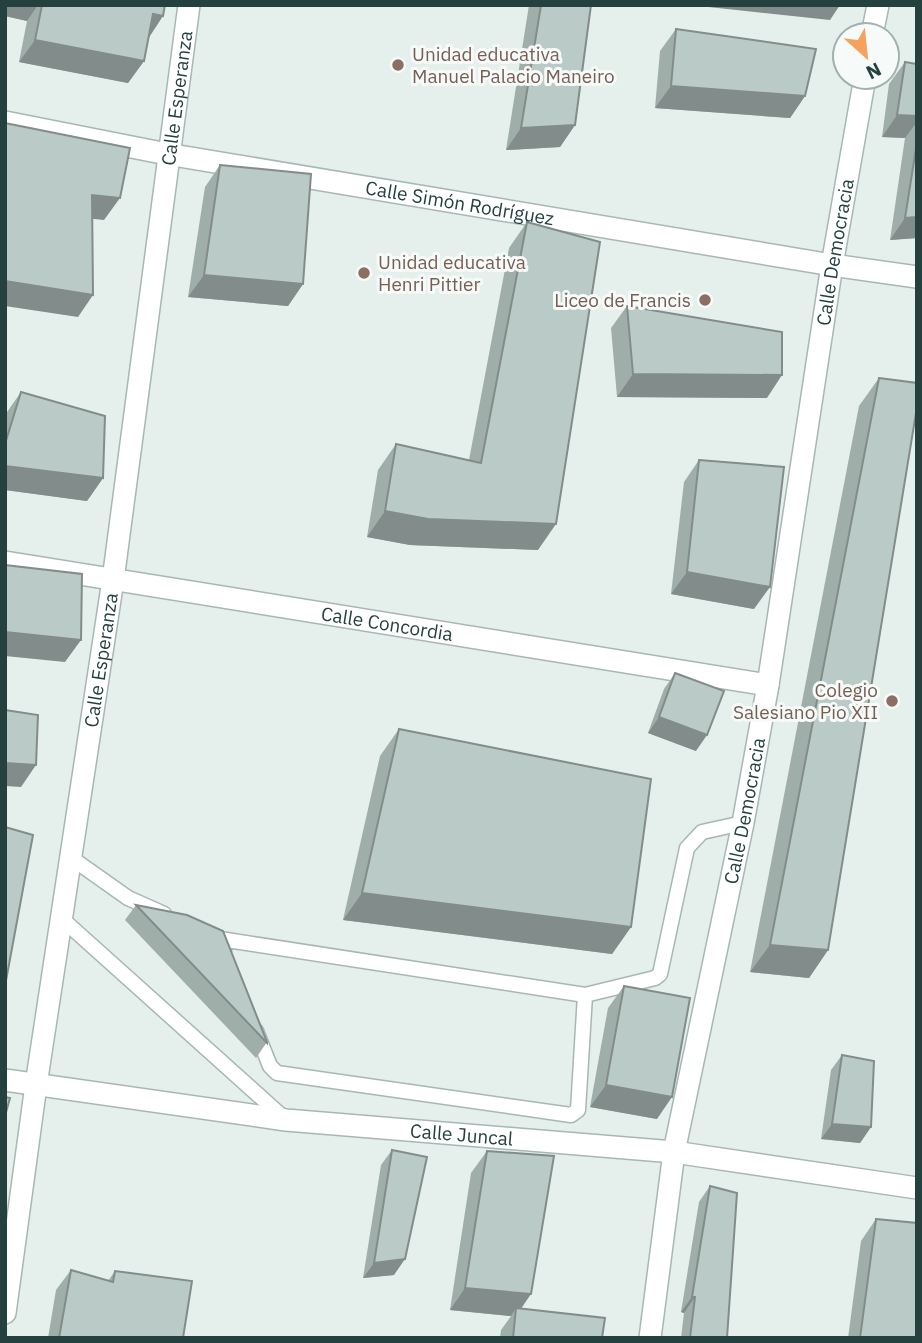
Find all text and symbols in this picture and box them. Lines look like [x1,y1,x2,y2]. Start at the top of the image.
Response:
north arrow [831,21,901,91]
street label: Calle Esperanza [156,29,197,167]
place label: Unidad educativa Manuel Palacio Maneiro [412,42,615,88]
marker: Unidad educativa Manuel Palacio Maneiro [390,57,406,73]
text: N [862,57,885,85]
street label: Calle Simón Rodríguez [364,175,556,230]
street label: Calle Democracia [811,177,859,327]
place label: Unidad educativa Henri Pittier [378,250,526,296]
marker: Unidad educativa Henri Pittier [356,265,372,281]
place label: Liceo de Francis [554,288,691,312]
marker: Liceo de Francis [697,292,713,308]
street label: Calle Esperanza [79,591,123,729]
street label: Calle Concordia [319,601,455,646]
place label: Colegio Salesiano Pio XII [733,678,878,724]
marker: Colegio Salesiano Pio XII [884,693,900,709]
street label: Calle Democracia [719,736,770,886]
street label: Calle Juncal [409,1118,514,1151]

